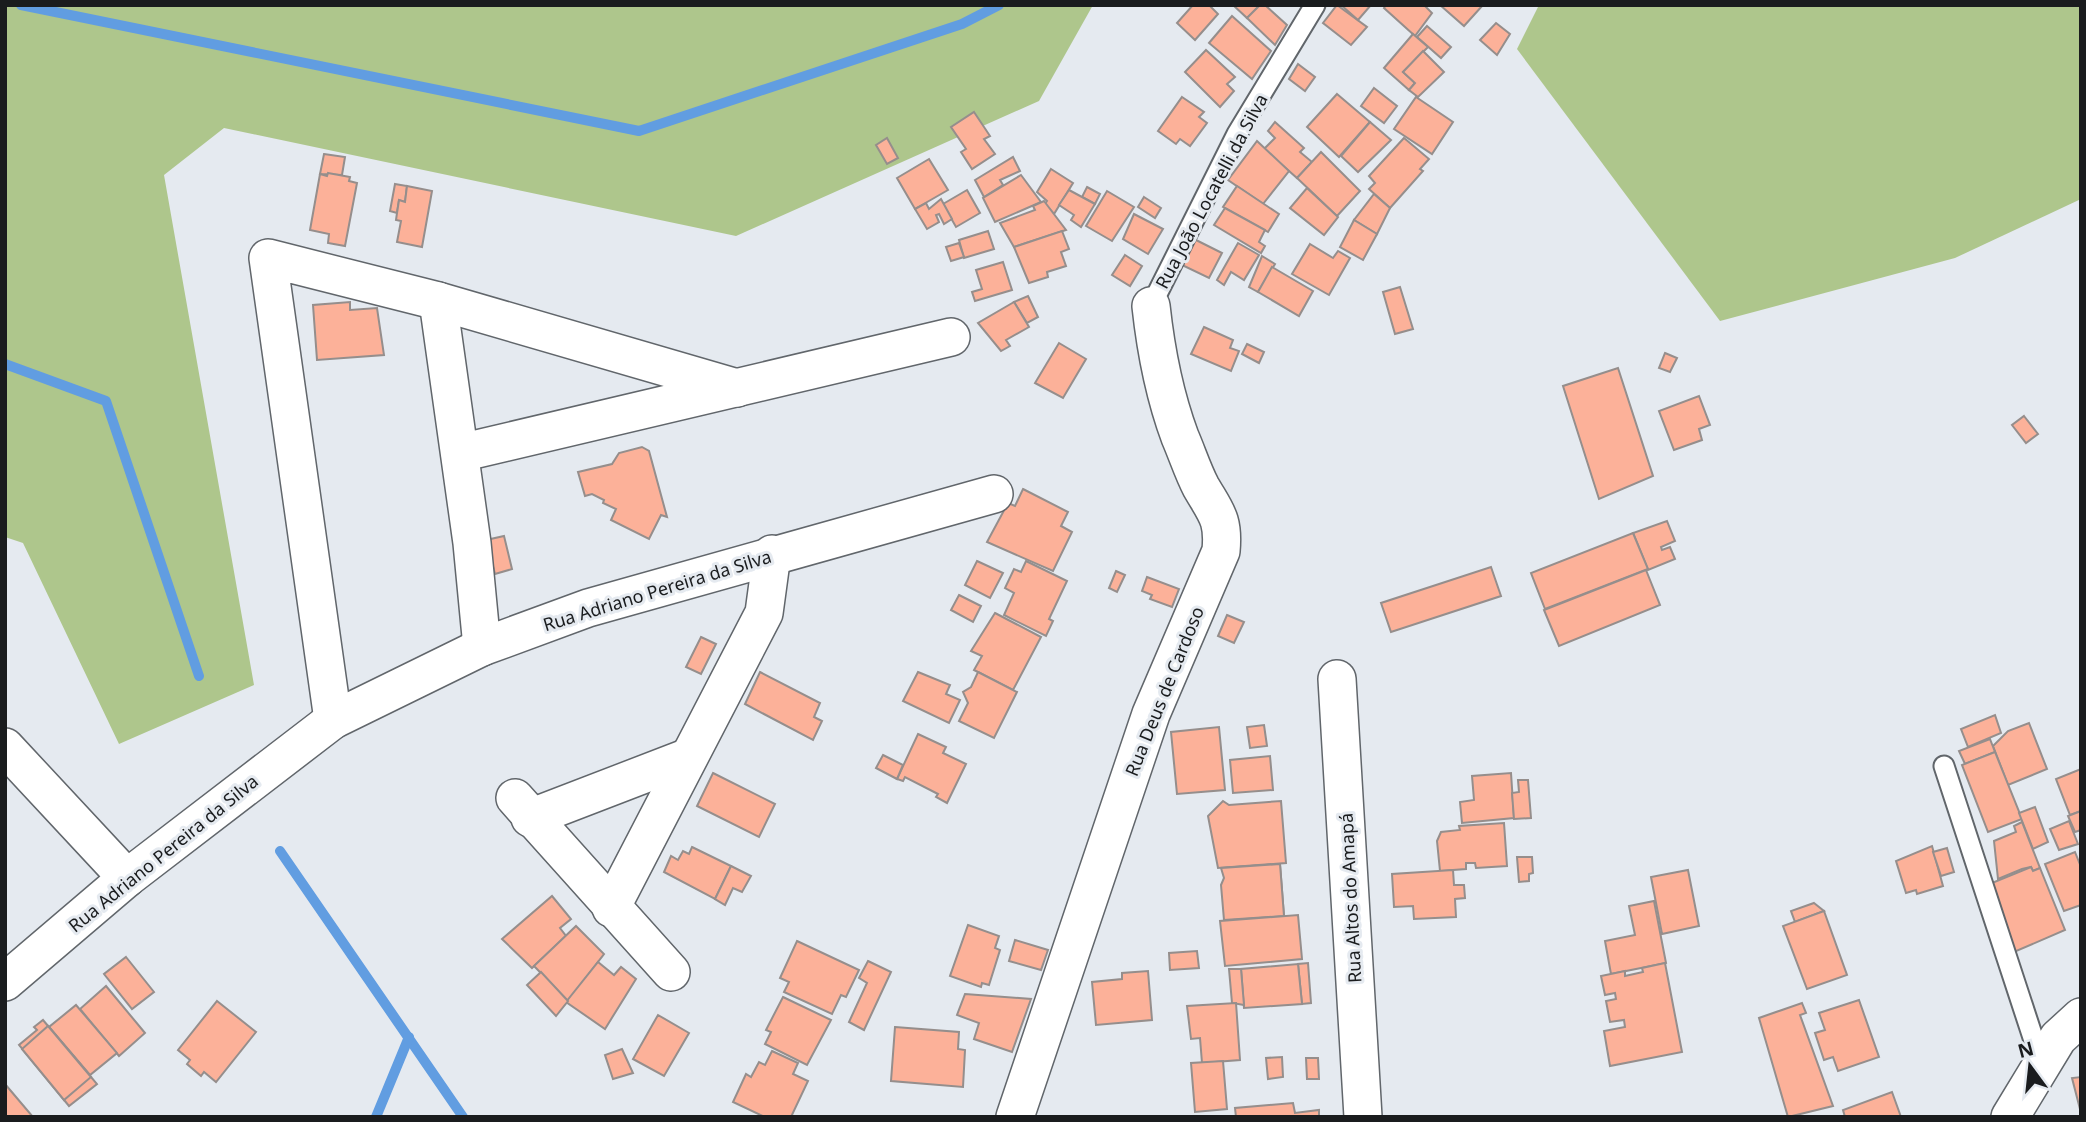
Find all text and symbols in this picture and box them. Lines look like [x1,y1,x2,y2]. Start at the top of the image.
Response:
street label: Rua João Locatelli da Silva [1149,89,1273,293]
street label: Rua Adriano Pereira da Silva [540,544,774,636]
street label: Rua Deus de Cardoso [1119,603,1209,779]
street label: Rua Adriano Pereira da Silva [63,769,263,937]
street label: Rua Altos do Amapá [1334,812,1366,984]
north arrow [1995,1031,2065,1101]
text: N [2015,1035,2036,1064]

